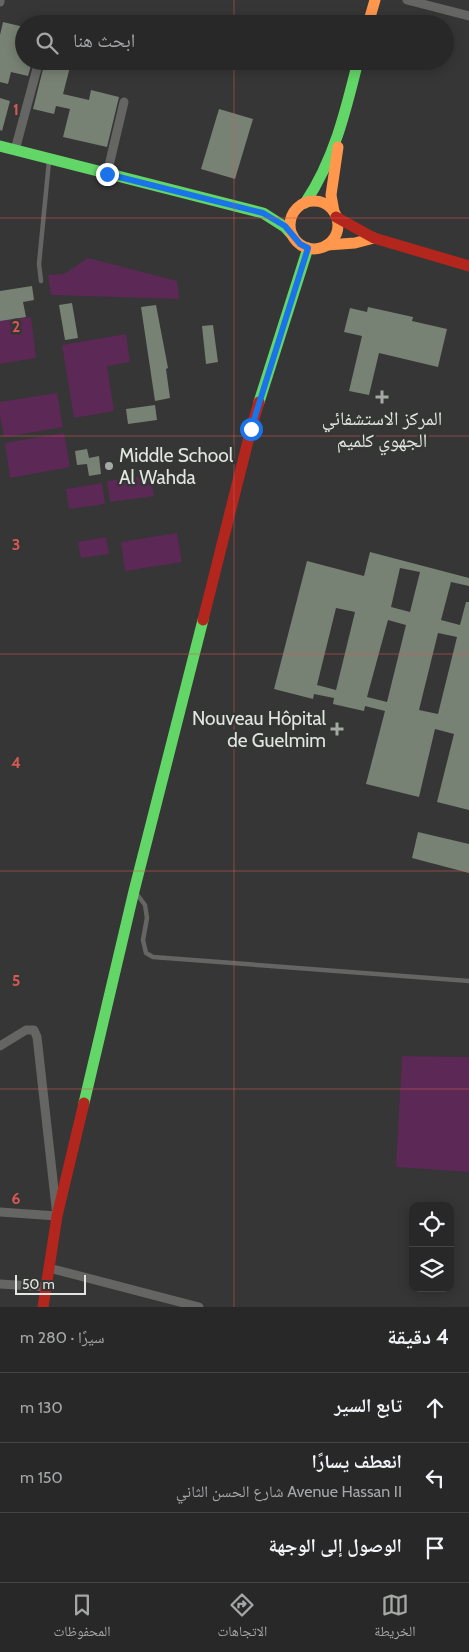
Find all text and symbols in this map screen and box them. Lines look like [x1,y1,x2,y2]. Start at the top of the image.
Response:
search box [15,15,454,70]
icon: search [33,29,61,57]
text: ابحث هنا [73,29,135,52]
text: 1 [13,100,19,119]
route end [96,163,119,186]
text: 2 [12,317,20,336]
marker: المركز الاستشفائي الجهوي كلميم [375,390,389,404]
place label: المركز الاستشفائي الجهوي كلميم [322,407,442,455]
route start [240,418,263,441]
place label: Middle School Al Wahda [119,444,234,489]
marker: Middle School Al Wahda [103,460,115,472]
text: 3 [12,535,20,554]
place label: Nouveau Hôpital de Guelmim [192,707,327,752]
marker: Nouveau Hôpital de Guelmim [330,722,344,736]
text: 4 [11,753,21,772]
text: 5 [12,971,20,990]
text: 6 [12,1189,21,1208]
map controls [409,1202,454,1292]
button: locate [409,1202,454,1247]
button: layers [409,1247,454,1292]
scale bar [15,1272,86,1295]
text: 50 m [22,1275,55,1293]
text: 4 دقيقة [387,1324,449,1349]
text: سيرًا · 280 m [20,1328,104,1347]
text: تابع السير [334,1394,402,1417]
icon: ahead [421,1394,449,1422]
text: 130 m [20,1398,63,1417]
text: انعطف يسارًا [312,1450,402,1473]
icon: left [421,1464,449,1492]
text: 150 m [20,1468,63,1487]
text: Avenue Hassan II شارع الحسن الثاني [176,1482,402,1501]
text: الوصول إلى الوجهة [269,1534,402,1557]
icon: arrive [421,1534,449,1562]
tab: المحفوظات [54,1591,110,1645]
tab: الاتجاهات [218,1591,267,1645]
tab: الخريطة [374,1591,415,1645]

